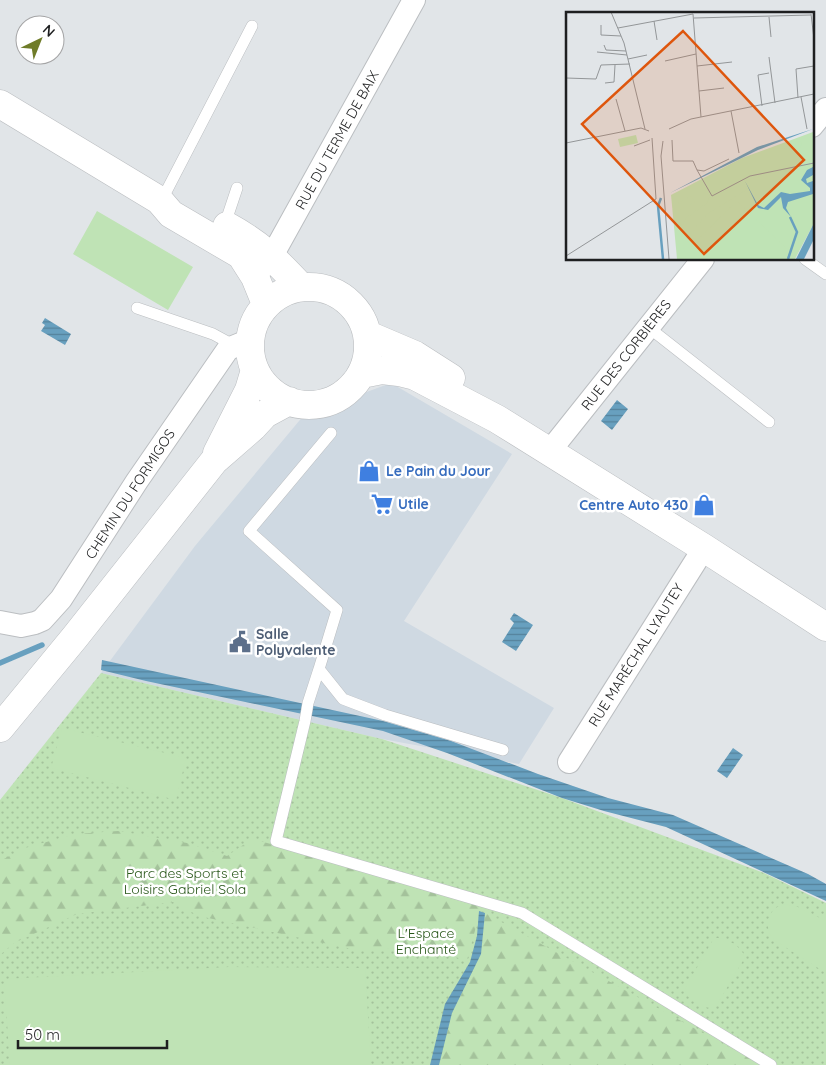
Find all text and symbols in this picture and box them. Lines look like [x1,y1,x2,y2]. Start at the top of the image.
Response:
inset map [566,12,814,260]
north arrow [15,15,65,65]
text: N [39,20,59,41]
street label: RUE DU TERME DE BAIX [291,67,383,213]
street label: RUE DES CORBIÈRES [577,296,675,414]
street label: CHEMIN DU FORMIGOS [81,425,179,562]
shop icon: Le Pain du Jour [356,458,382,484]
place label: Le Pain du Jour [386,462,491,480]
supermarket icon: Utile [369,491,395,517]
shop icon: Centre Auto 430 [691,492,717,518]
place label: Utile [398,495,429,513]
place label: Centre Auto 430 [579,496,688,514]
street label: RUE MARÉCHAL LYAUTEY [585,580,688,730]
place label: Salle Polyvalente [256,625,336,659]
public building icon: Salle Polyvalente [227,629,253,655]
park label: Parc des Sports et Loisirs Gabriel Sola [124,864,246,898]
park label: L'Espace Enchanté [396,924,456,958]
scale bar [18,1018,166,1050]
text: 50 m [25,1025,60,1044]

